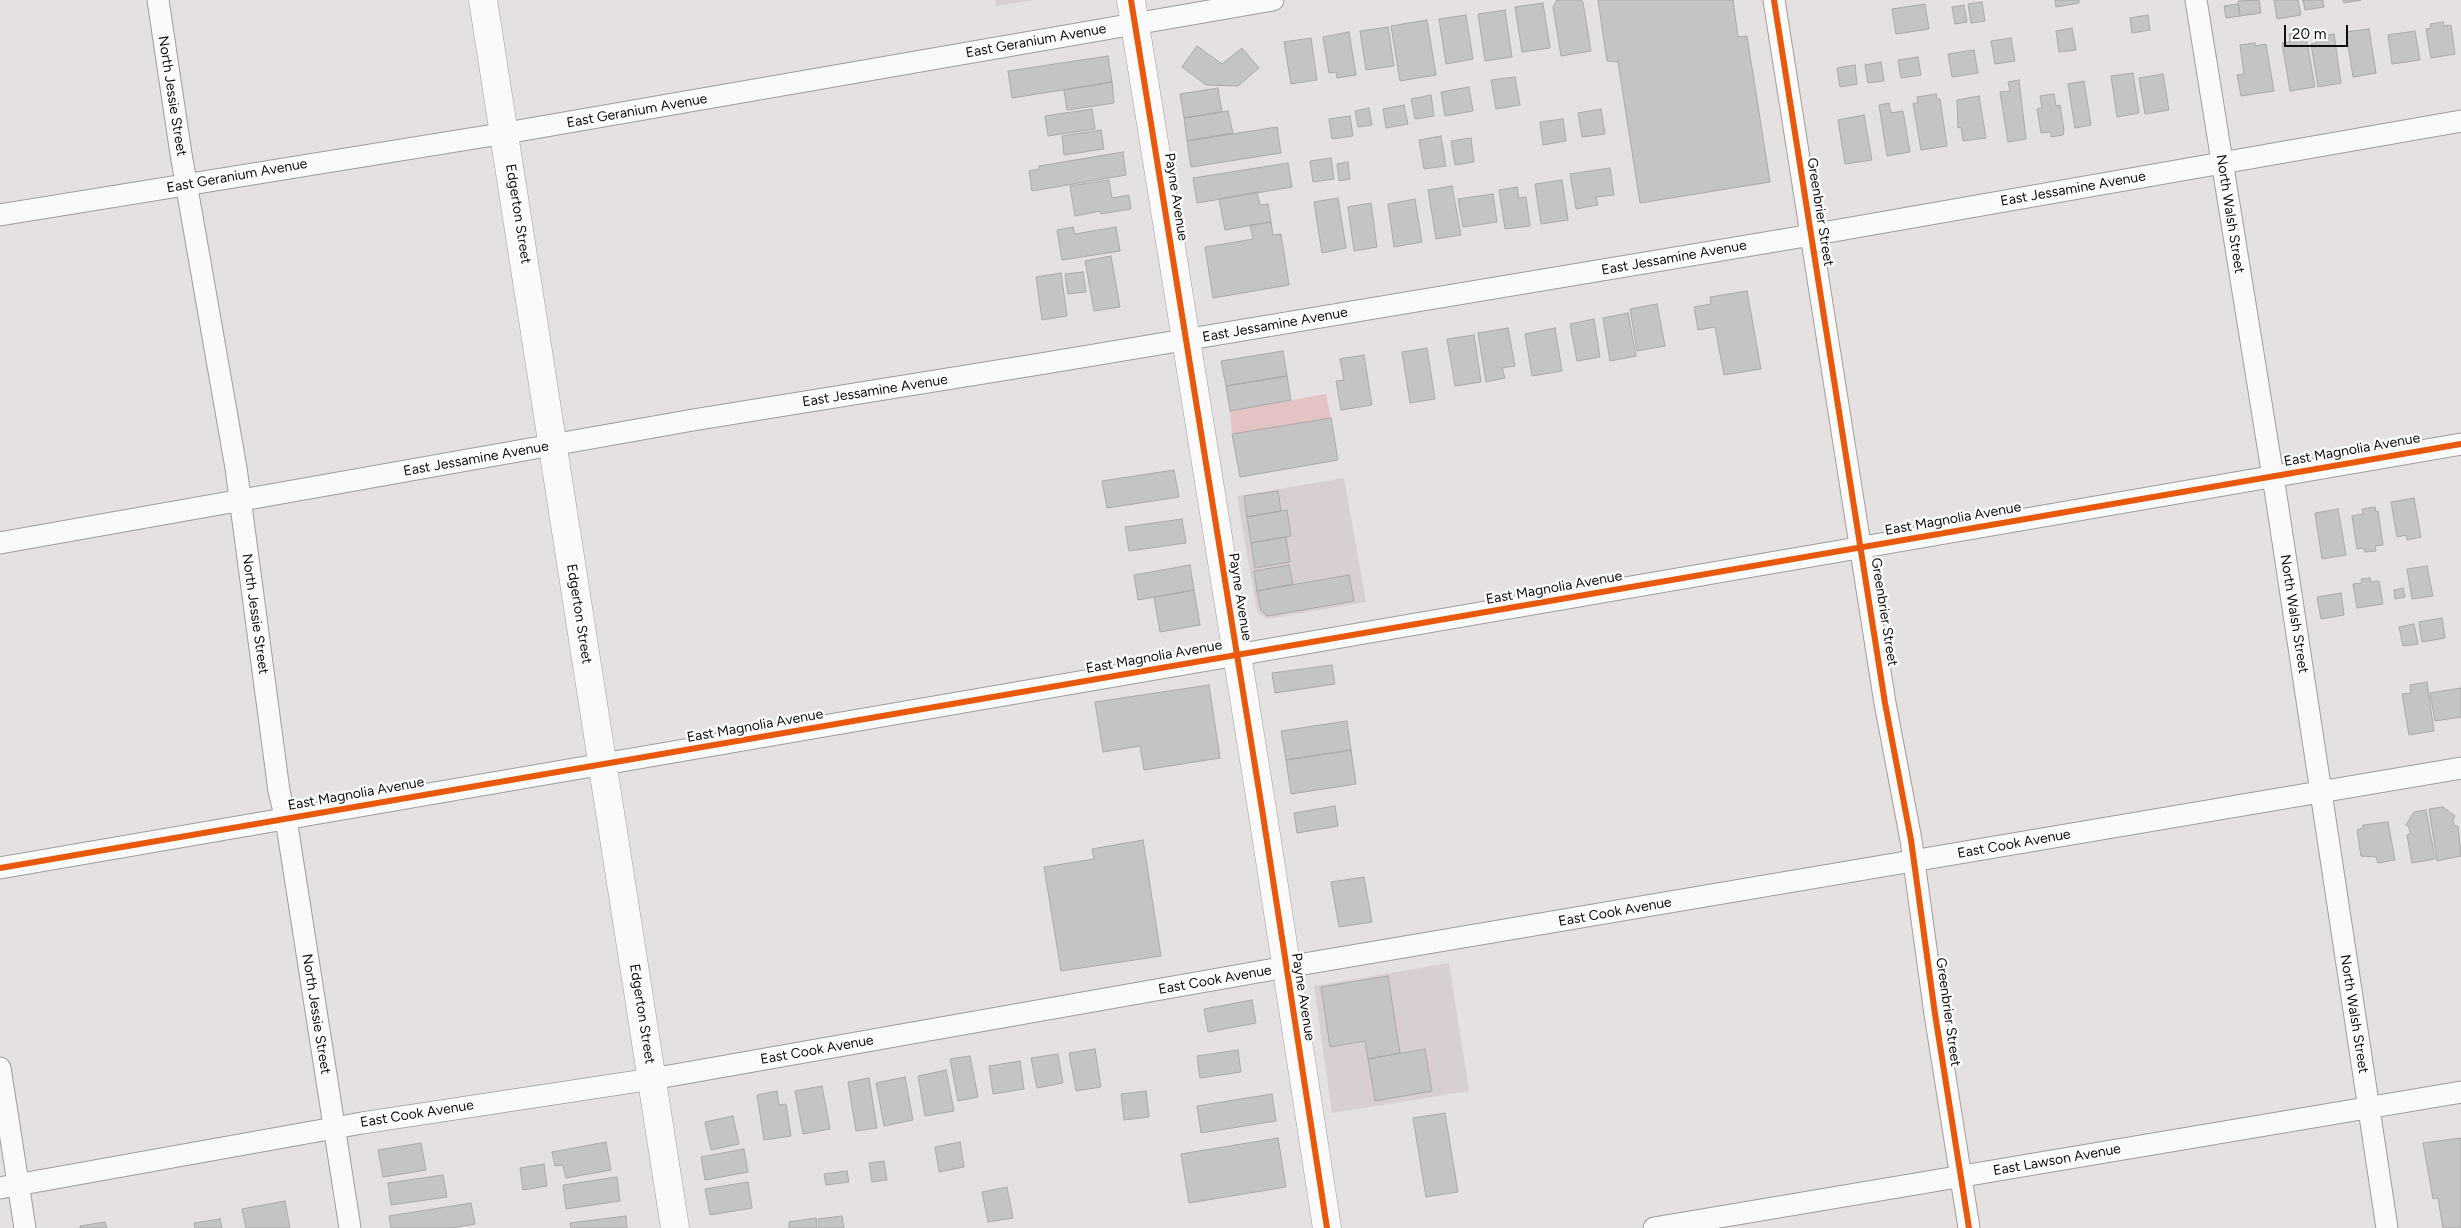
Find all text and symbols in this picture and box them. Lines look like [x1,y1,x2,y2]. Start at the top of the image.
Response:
scale bar [2286,15,2350,47]
street label: East Geranium Avenue [964,20,1108,62]
text: 20 m [2292,25,2326,43]
street label: North Jessie Street [154,35,190,157]
street label: East Geranium Avenue [565,90,709,132]
street label: Payne Avenue [1161,152,1191,242]
street label: North Walsh Street [2212,153,2248,275]
street label: East Geranium Avenue [165,155,309,197]
street label: Greenbrier Street [1803,157,1837,267]
street label: Edgerton Street [502,163,534,265]
street label: East Jessamine Avenue [1999,168,2147,210]
street label: East Jessamine Avenue [1600,237,1748,279]
street label: East Jessamine Avenue [1201,304,1349,346]
street label: East Jessamine Avenue [801,371,949,411]
street label: East Magnolia Avenue [2283,430,2421,470]
street label: East Jessamine Avenue [402,438,550,480]
street label: East Magnolia Avenue [1884,499,2022,539]
street label: Payne Avenue [1225,552,1255,642]
street label: North Jessie Street [238,553,272,675]
street label: North Walsh Street [2276,553,2312,675]
street label: Greenbrier Street [1867,557,1901,667]
street label: Edgerton Street [563,563,595,665]
street label: East Magnolia Avenue [1485,568,1623,608]
street label: East Magnolia Avenue [1085,637,1223,677]
street label: East Magnolia Avenue [686,706,824,746]
street label: East Magnolia Avenue [287,774,425,814]
street label: East Cook Avenue [1956,826,2072,862]
street label: East Cook Avenue [1557,894,1673,930]
street label: Payne Avenue [1288,952,1318,1042]
street label: North Jessie Street [298,953,334,1075]
street label: North Walsh Street [2336,953,2372,1075]
street label: Greenbrier Street [1932,957,1964,1067]
street label: East Cook Avenue [1157,962,1273,998]
street label: Edgerton Street [626,963,658,1065]
street label: East Cook Avenue [759,1032,875,1068]
street label: East Cook Avenue [359,1097,475,1131]
street label: East Lawson Avenue [1992,1141,2122,1179]

